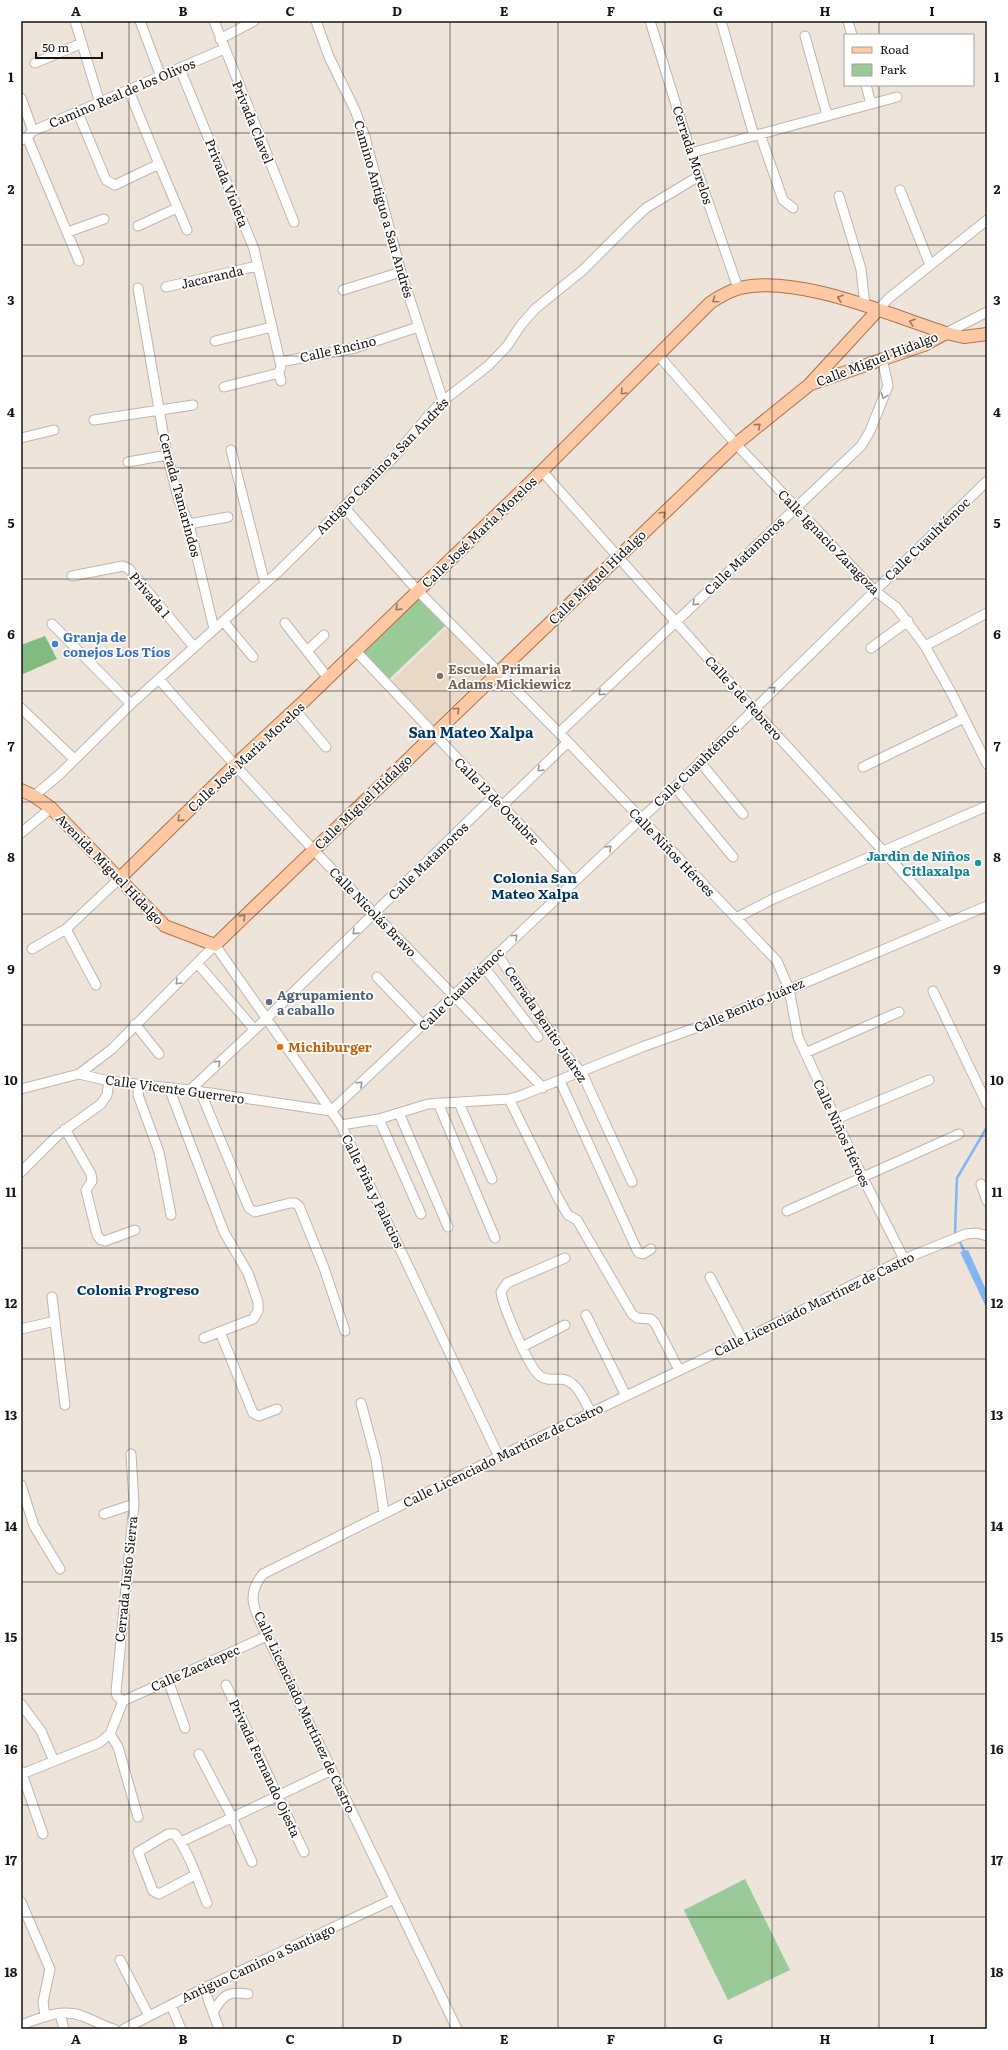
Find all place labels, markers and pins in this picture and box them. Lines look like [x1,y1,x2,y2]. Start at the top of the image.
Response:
place label: Granja de conejos Los Tíos [63,627,171,661]
marker: Granja de conejos Los Tíos [50,639,60,649]
place label: Escuela Primaria Adams Mickiewicz [448,659,571,693]
marker: Escuela Primaria Adams Mickiewicz [435,671,445,681]
place label: Jardin de Niños Citlaxalpa [866,846,971,880]
marker: Jardin de Niños Citlaxalpa [973,858,983,868]
place label: Agrupamiento a caballo [277,985,374,1019]
marker: Agrupamiento a caballo [264,997,274,1007]
place label: Michiburger [288,1037,372,1056]
marker: Michiburger [275,1042,285,1052]

